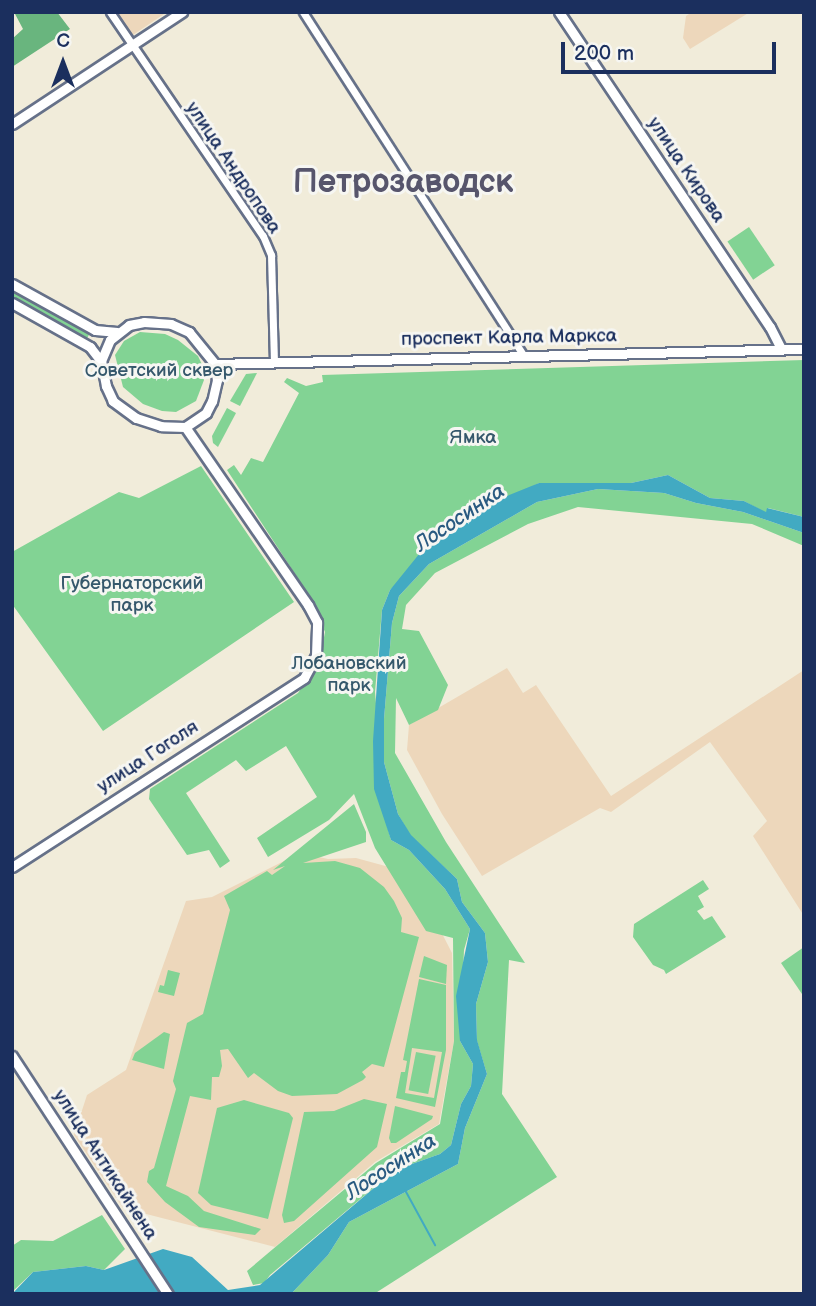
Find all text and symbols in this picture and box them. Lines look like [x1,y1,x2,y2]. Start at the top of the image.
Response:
north arrow [28,28,98,98]
scale bar [564,28,779,72]
text: С [56,30,70,53]
text: 200 m [574,41,634,66]
street label: улица Андропова [180,98,286,238]
street label: улица Кирова [642,113,730,227]
district label: Петрозаводск [293,163,513,203]
street label: проспект Карла Маркса [401,325,617,351]
park label: Советский сквер [85,360,233,382]
park label: Ямка [450,427,496,449]
water label: Лососинка [410,479,510,557]
park label: Губернаторский парк [61,573,203,617]
park label: Лобановский парк [291,653,407,697]
street label: улица Гоголя [93,716,203,798]
street label: улица Антикайнена [48,1086,162,1244]
water label: Лососинка [341,1128,441,1206]

